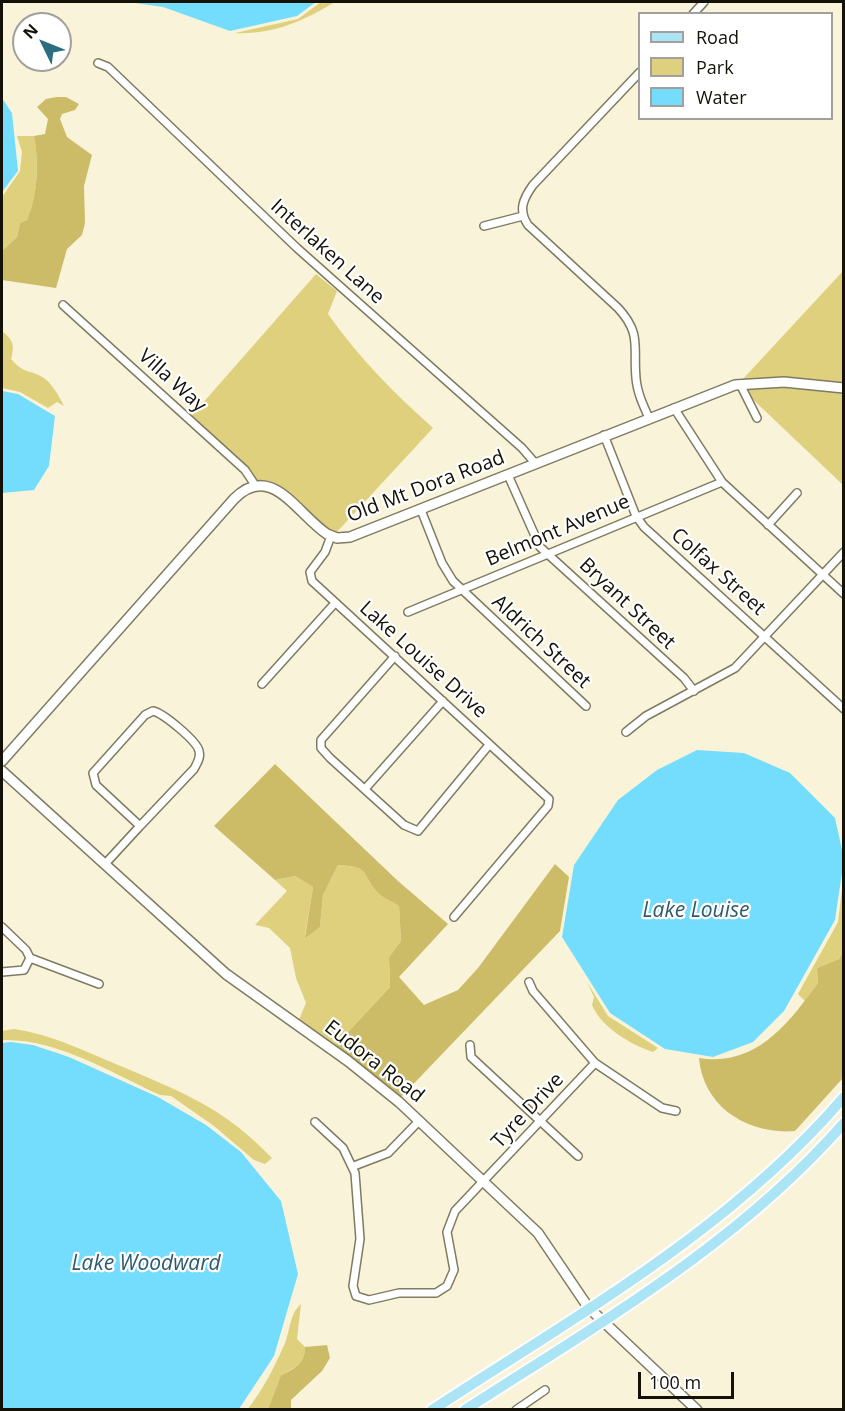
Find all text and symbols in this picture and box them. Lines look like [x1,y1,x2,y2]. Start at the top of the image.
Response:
north arrow [12,12,72,72]
legend [638,12,833,120]
text: N [18,19,43,43]
text: Road [696,25,739,49]
text: Park [696,55,734,79]
text: Water [696,85,747,109]
street label: Interlaken Lane [265,195,389,309]
street label: Villa Way [133,344,211,418]
street label: Old Mt Dora Road [344,446,508,528]
street label: Belmont Avenue [482,490,634,572]
street label: Colfax Street [666,523,770,621]
street label: Bryant Street [574,553,680,655]
street label: Aldrich Street [487,590,595,694]
street label: Lake Louise Drive [354,596,492,724]
water label: Lake Louise [643,898,749,924]
street label: Eudora Road [319,1016,429,1108]
street label: Tyre Drive [487,1068,569,1154]
water label: Lake Woodward [71,1251,221,1277]
scale bar [641,1360,737,1398]
text: 100 m [649,1370,701,1394]

